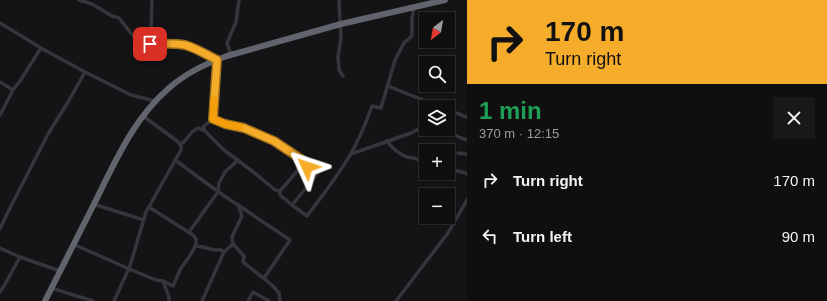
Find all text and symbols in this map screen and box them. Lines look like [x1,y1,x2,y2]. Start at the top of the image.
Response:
north arrow [419,12,455,48]
map controls [419,12,455,224]
icon: right [479,16,531,68]
text: 170 m [545,16,624,47]
pin [133,27,167,61]
icon: arrive [139,33,161,55]
text: Turn right [545,49,621,69]
button: search [419,56,455,92]
text: 1 min [479,97,542,124]
button: close [773,97,815,139]
button: layers [419,100,455,136]
text: 370 m · 12:15 [479,126,559,141]
button: + [419,144,455,180]
position arrow [286,146,328,188]
icon: right [479,169,501,191]
text: Turn right [513,172,583,189]
text: 170 m [773,172,815,189]
button: − [419,188,455,224]
icon: left [479,225,501,247]
text: Turn left [513,228,572,245]
text: 90 m [782,228,815,245]

